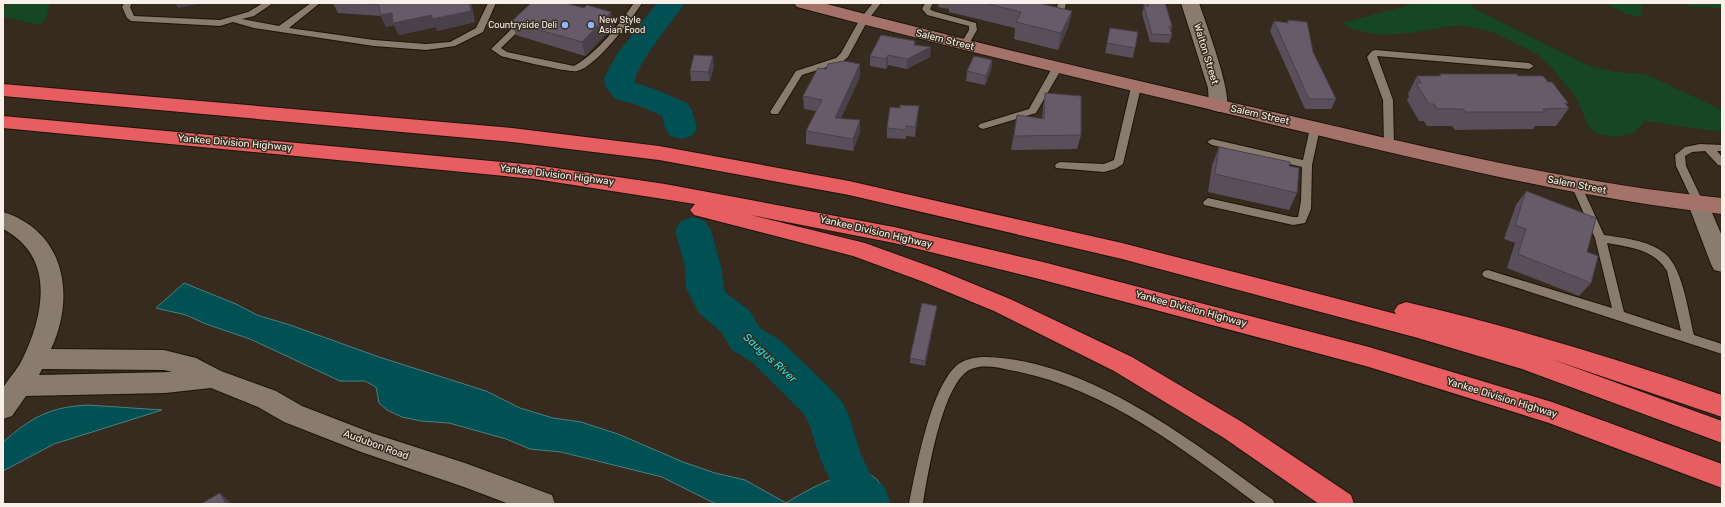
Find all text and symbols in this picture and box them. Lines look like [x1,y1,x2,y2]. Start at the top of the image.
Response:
place label: New Style Asian Food [599,15,645,35]
place label: Countryside Deli [488,20,557,30]
marker: Countryside Deli [560,20,570,30]
marker: New Style Asian Food [586,20,596,30]
street label: Walton Street [1191,22,1221,86]
street label: Salem Street [914,27,976,53]
street label: Salem Street [1229,102,1291,128]
street label: Yankee Division Highway [177,132,293,154]
street label: Yankee Division Highway [499,162,615,188]
street label: Salem Street [1546,173,1608,197]
street label: Yankee Division Highway [819,213,934,251]
street label: Yankee Division Highway [1134,288,1249,330]
water label: Saugus River [741,331,800,386]
street label: Yankee Division Highway [1445,375,1559,421]
street label: Audubon Road [342,428,410,462]

